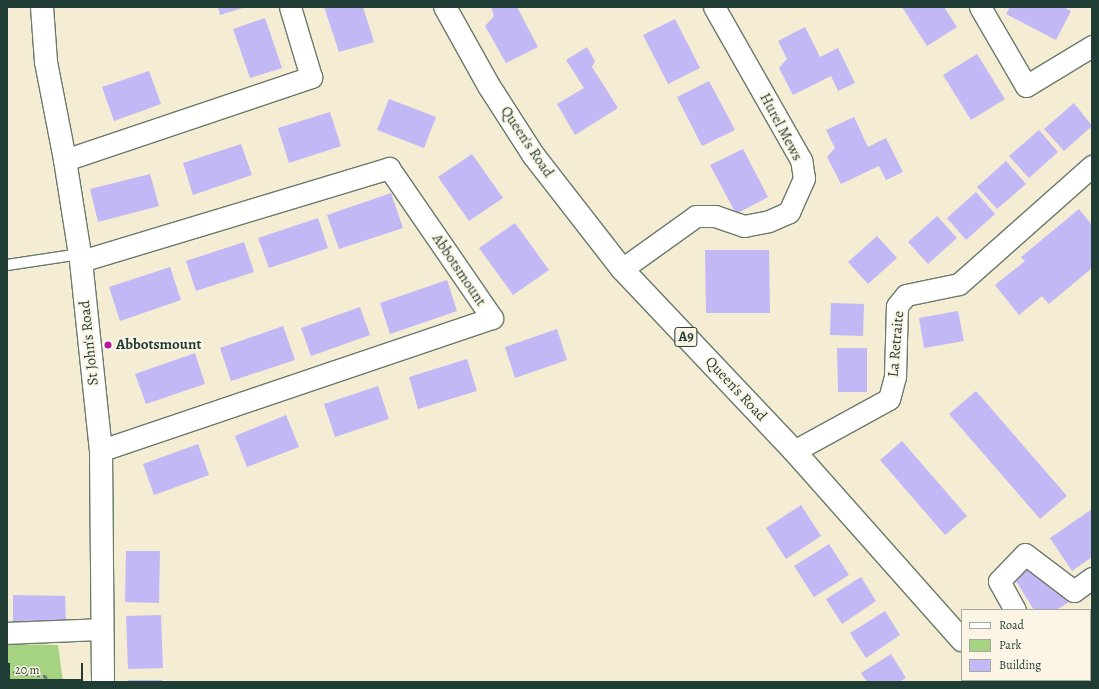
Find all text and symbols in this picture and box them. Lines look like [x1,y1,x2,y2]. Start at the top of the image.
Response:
street label: Hurel Mews [756,90,806,164]
street label: Queen's Road [497,103,557,181]
street label: Abbotsmount [428,230,490,310]
street label: St John's Road [76,300,102,386]
street label: La Retraite [884,310,908,378]
road number: A9 [674,325,698,349]
place label: Abbotsmount [116,336,201,354]
marker: Abbotsmount [103,340,113,350]
street label: Queen's Road [701,353,771,425]
legend [961,609,1091,681]
text: Road [999,617,1024,633]
text: Park [999,637,1022,653]
scale bar [10,655,85,681]
text: Building [999,657,1041,673]
text: 20 m [15,662,39,678]

